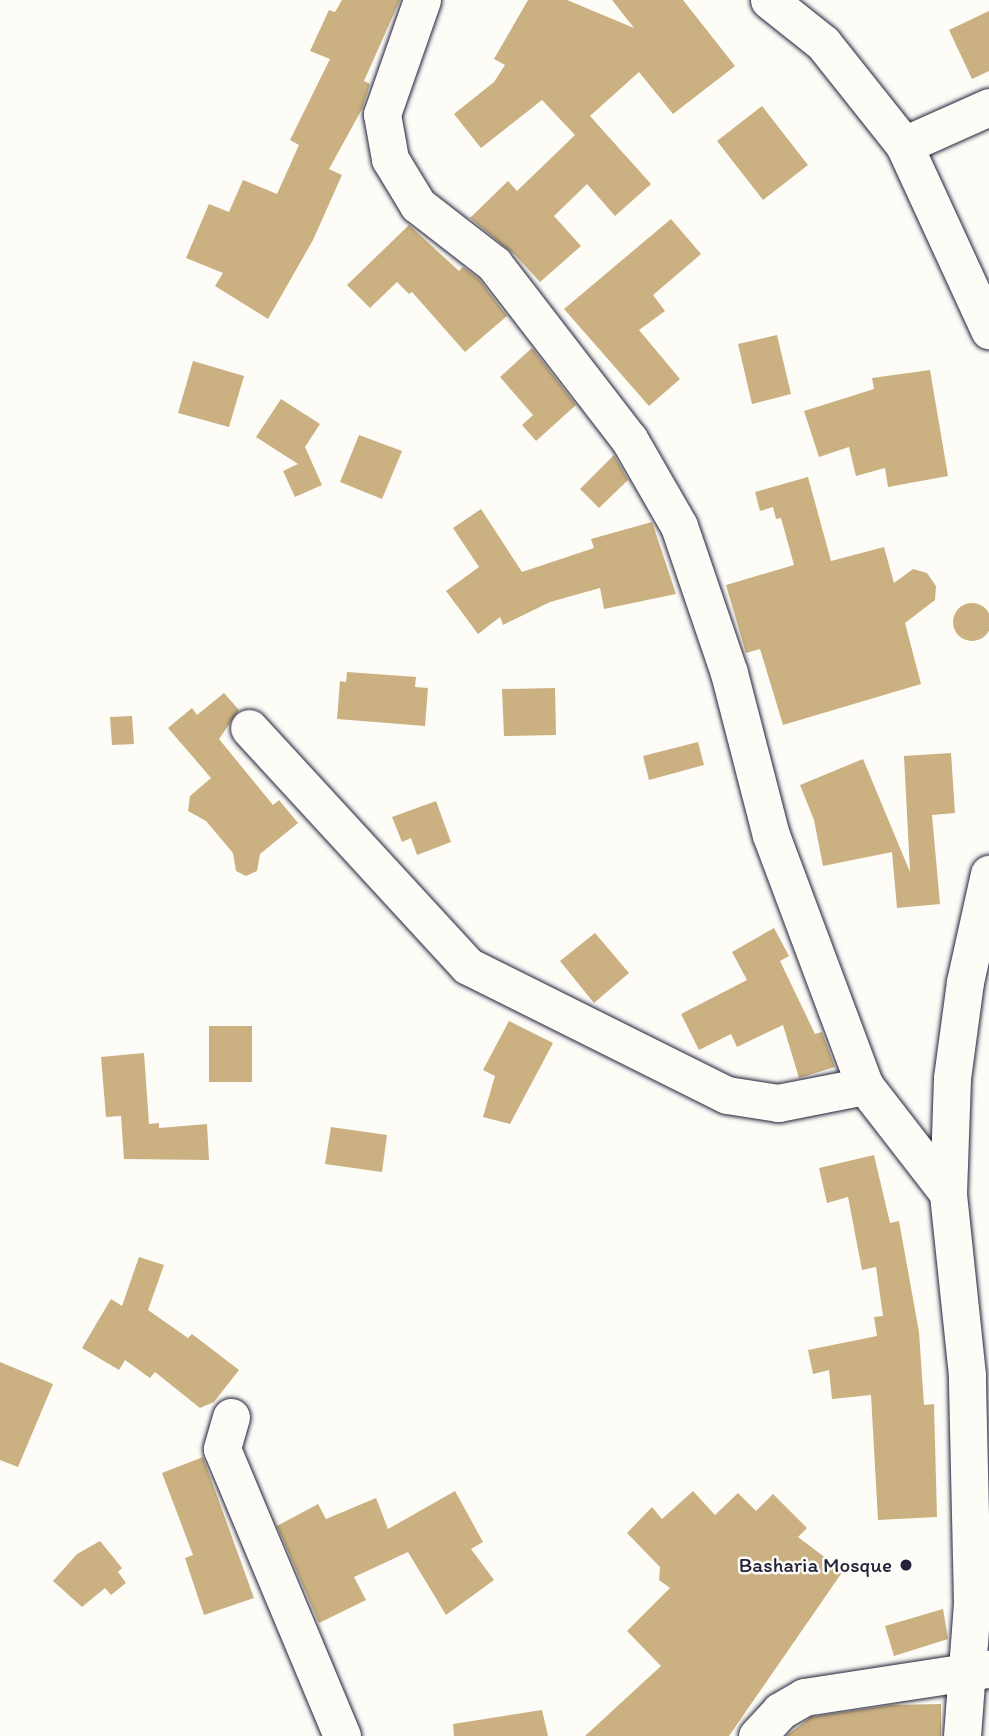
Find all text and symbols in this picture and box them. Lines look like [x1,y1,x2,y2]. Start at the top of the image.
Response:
place label: Basharia Mosque [739,1552,892,1578]
marker: Basharia Mosque [898,1557,914,1573]

